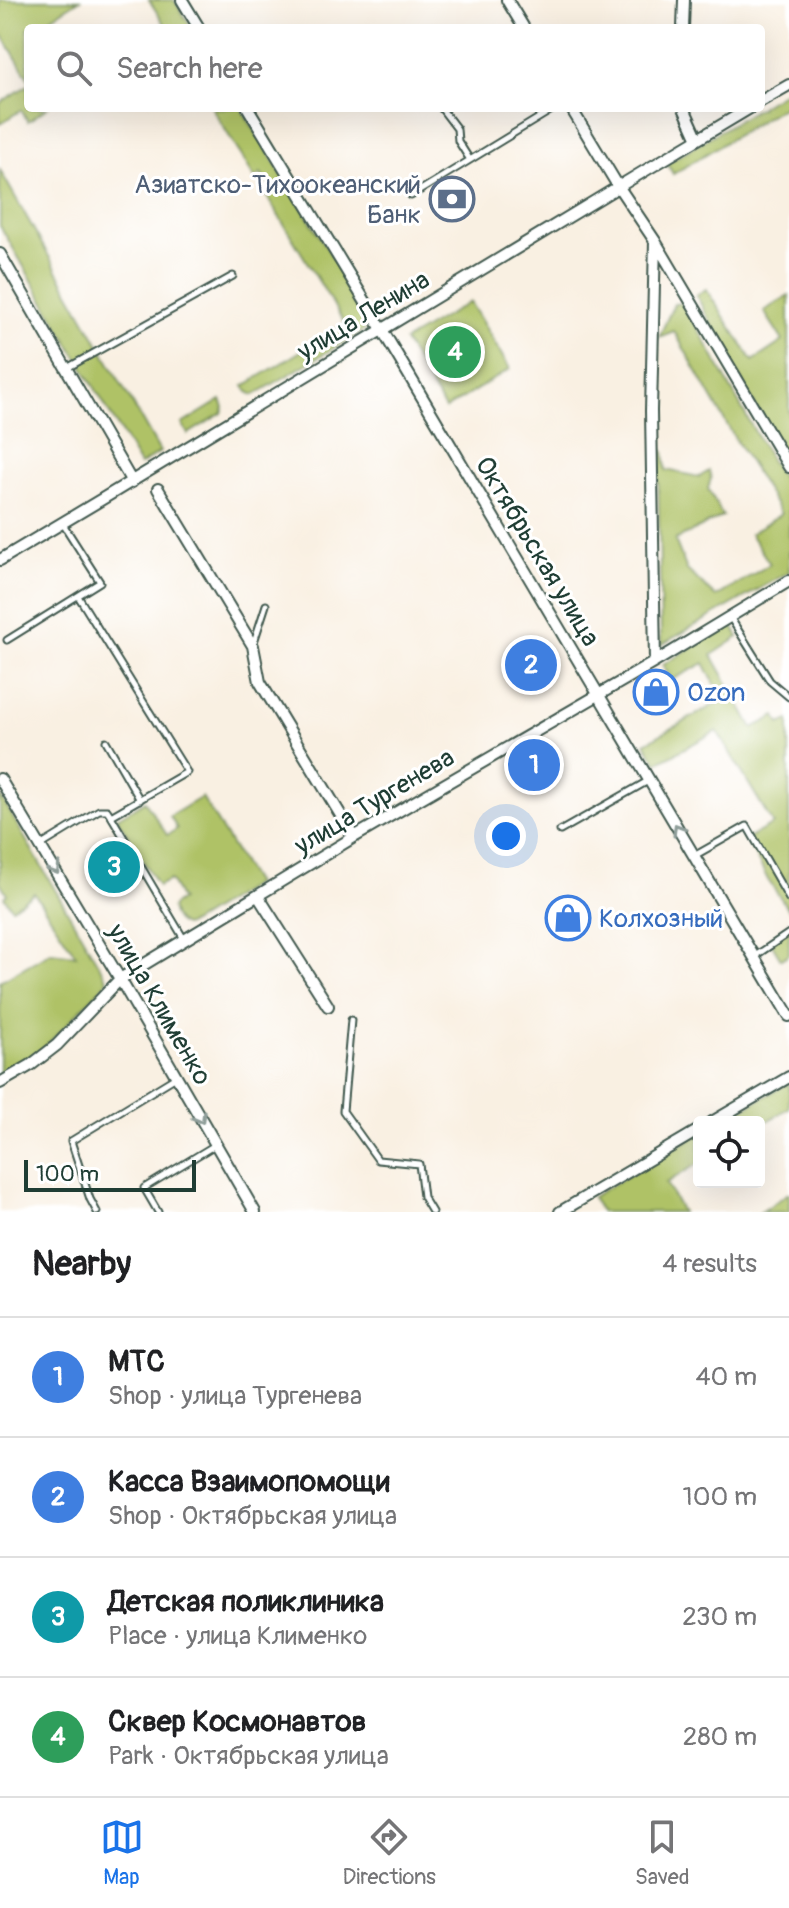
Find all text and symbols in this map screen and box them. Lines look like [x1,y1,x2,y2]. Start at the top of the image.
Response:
search box [24,24,765,112]
icon: search [52,46,96,90]
text: Search here [116,50,263,87]
place label: Азиатско-Тихоокеанский Банк [134,169,421,231]
bank icon: Азиатско-Тихоокеанский Банк [428,175,476,223]
street label: улица Ленина [291,264,435,368]
pin: 4 [429,322,481,382]
street label: Октябрьская улица [468,451,606,652]
pin: 2 [505,635,557,695]
shop icon: Ozon [632,668,680,716]
place label: Ozon [687,677,745,709]
pin: 1 [508,735,560,795]
street label: улица Тургенева [288,742,460,863]
your location [486,816,526,856]
one-way arrow [672,823,688,838]
pin: 3 [88,837,140,897]
one-way arrow [45,860,60,875]
shop icon: Колхозный [544,894,592,942]
place label: Колхозный [599,903,723,935]
street label: улица Клименко [100,917,218,1091]
one-way arrow [191,1109,206,1124]
map controls [693,1116,765,1188]
button: locate [693,1116,765,1188]
scale bar [24,1156,196,1192]
text: 100 m [36,1160,99,1188]
text: Nearby [32,1243,131,1286]
text: 4 results [662,1248,757,1280]
text: МТС [108,1343,165,1380]
text: 1 [53,1361,63,1393]
text: 40 m [695,1361,757,1393]
text: Shop · улица Тургенева [108,1380,362,1412]
text: Касса Взаимопомощи [108,1463,390,1500]
text: 2 [51,1481,65,1513]
text: 100 m [683,1481,757,1513]
text: Shop · Октябрьская улица [108,1500,397,1532]
text: Детская поликлиника [108,1583,384,1620]
text: 3 [51,1601,65,1633]
text: 230 m [682,1601,757,1633]
text: Place · улица Клименко [108,1620,367,1652]
text: Сквер Космонавтов [108,1703,366,1740]
text: 4 [50,1721,66,1753]
text: 280 m [683,1721,757,1753]
text: Park · Октябрьская улица [108,1740,389,1772]
tab: Map [100,1815,144,1891]
tab: Directions [343,1815,436,1891]
tab: Saved [635,1815,689,1891]

